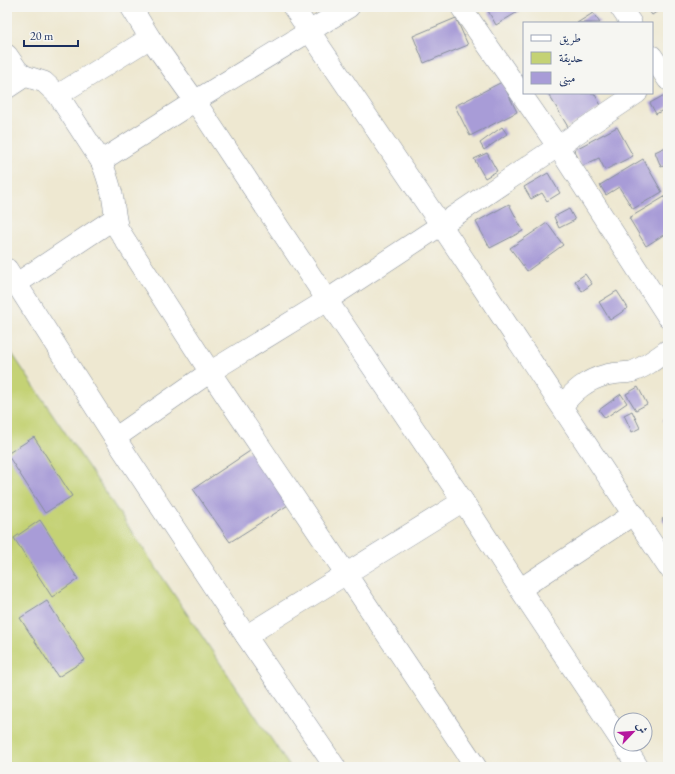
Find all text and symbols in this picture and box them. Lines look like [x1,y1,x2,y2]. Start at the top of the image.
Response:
scale bar [24,22,78,48]
legend [523,22,653,94]
text: 20 m [30,28,54,44]
text: طريق [559,30,581,46]
text: حديقة [559,50,583,66]
text: مبنى [559,70,575,87]
north arrow [613,712,653,752]
text: ش [633,720,651,736]

